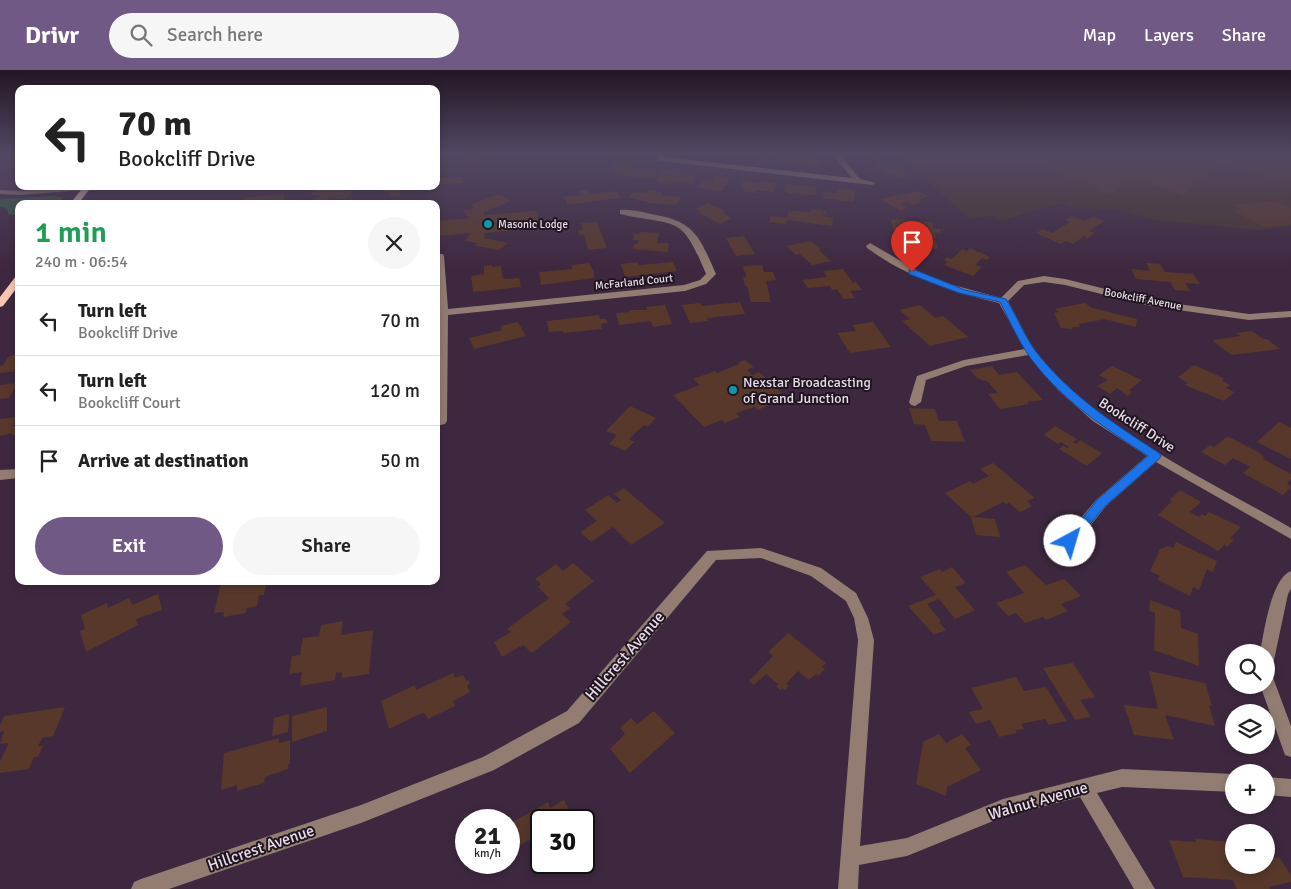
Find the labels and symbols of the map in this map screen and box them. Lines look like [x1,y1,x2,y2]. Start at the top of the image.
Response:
marker: Masonic Lodge [482,218,494,230]
place label: Masonic Lodge [498,218,568,231]
pin [891,221,933,272]
street label: McFarland Court [594,271,674,293]
street label: Bookcliff Avenue [1103,285,1183,313]
place label: Nexstar Broadcasting of Grand Junction [743,374,871,407]
marker: Nexstar Broadcasting of Grand Junction [727,384,739,396]
street label: Bookcliff Drive [1096,394,1178,456]
position arrow [1043,514,1095,566]
street label: Hillcrest Avenue [581,607,669,705]
street label: Walnut Avenue [986,777,1090,825]
speed limit sign: 30 [530,809,595,874]
street label: Hillcrest Avenue [205,820,317,876]

